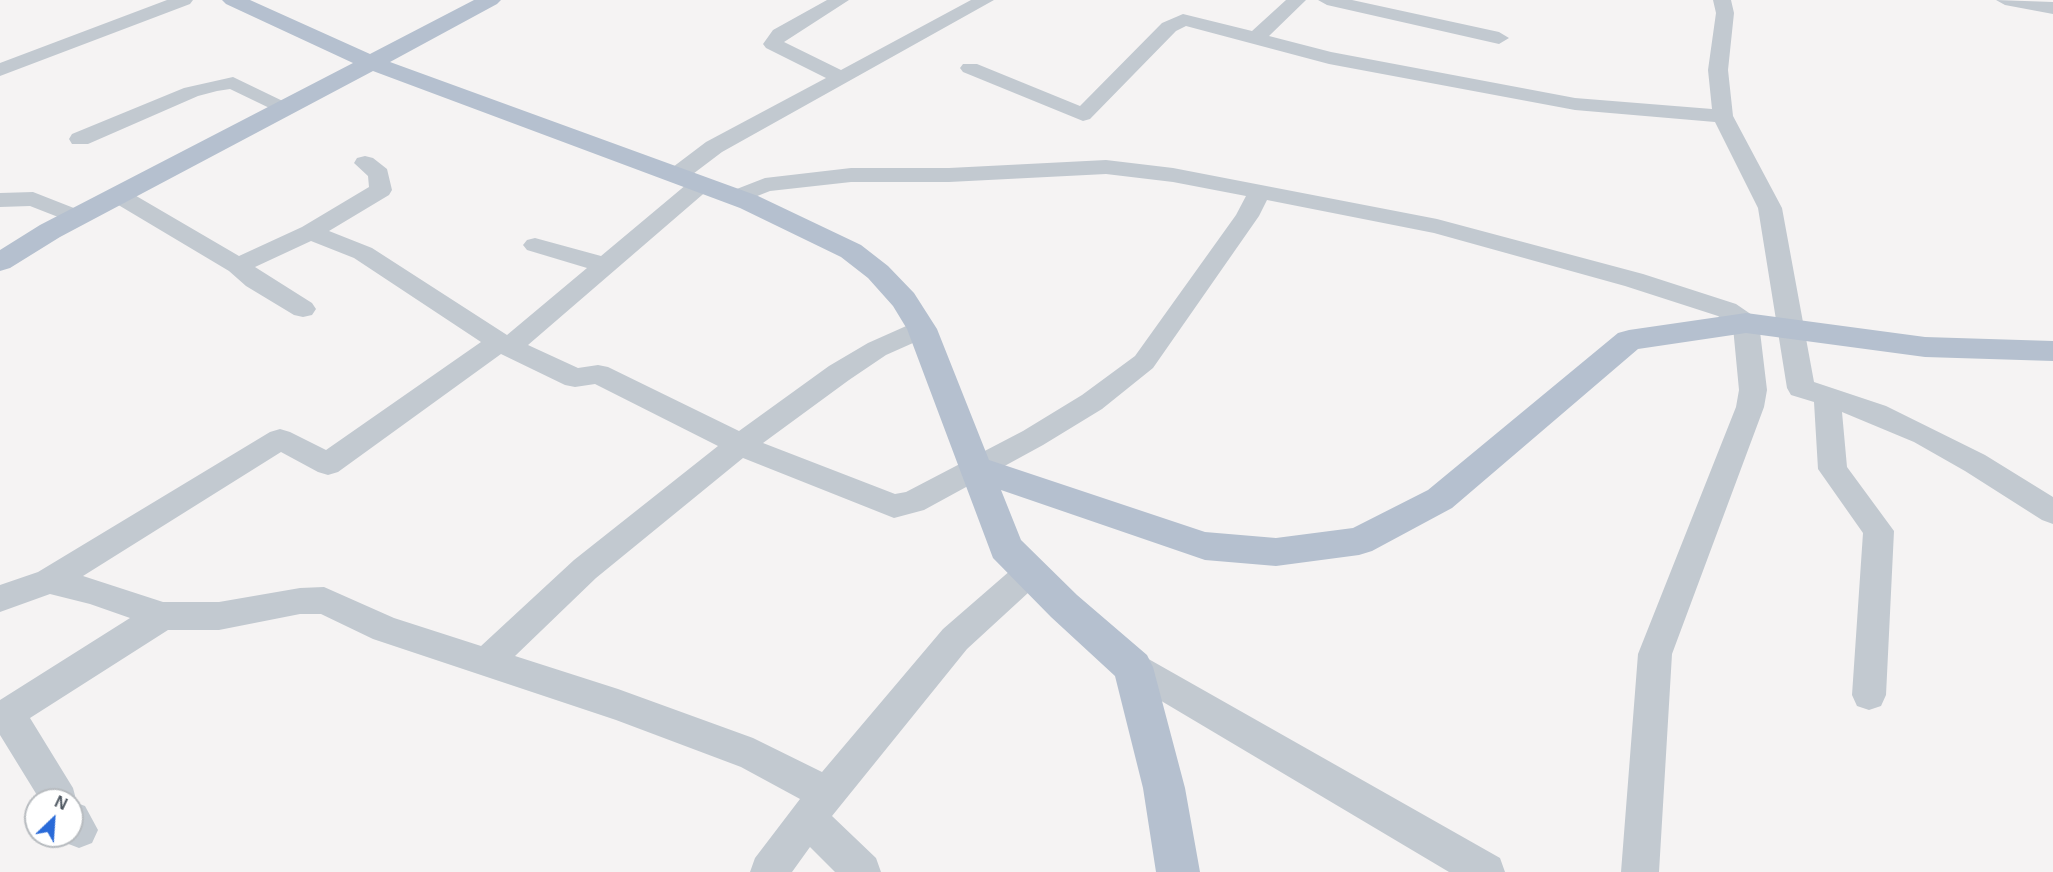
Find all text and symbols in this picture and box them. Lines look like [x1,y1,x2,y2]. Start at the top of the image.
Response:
north arrow [24,788,84,848]
text: N [52,793,70,813]

